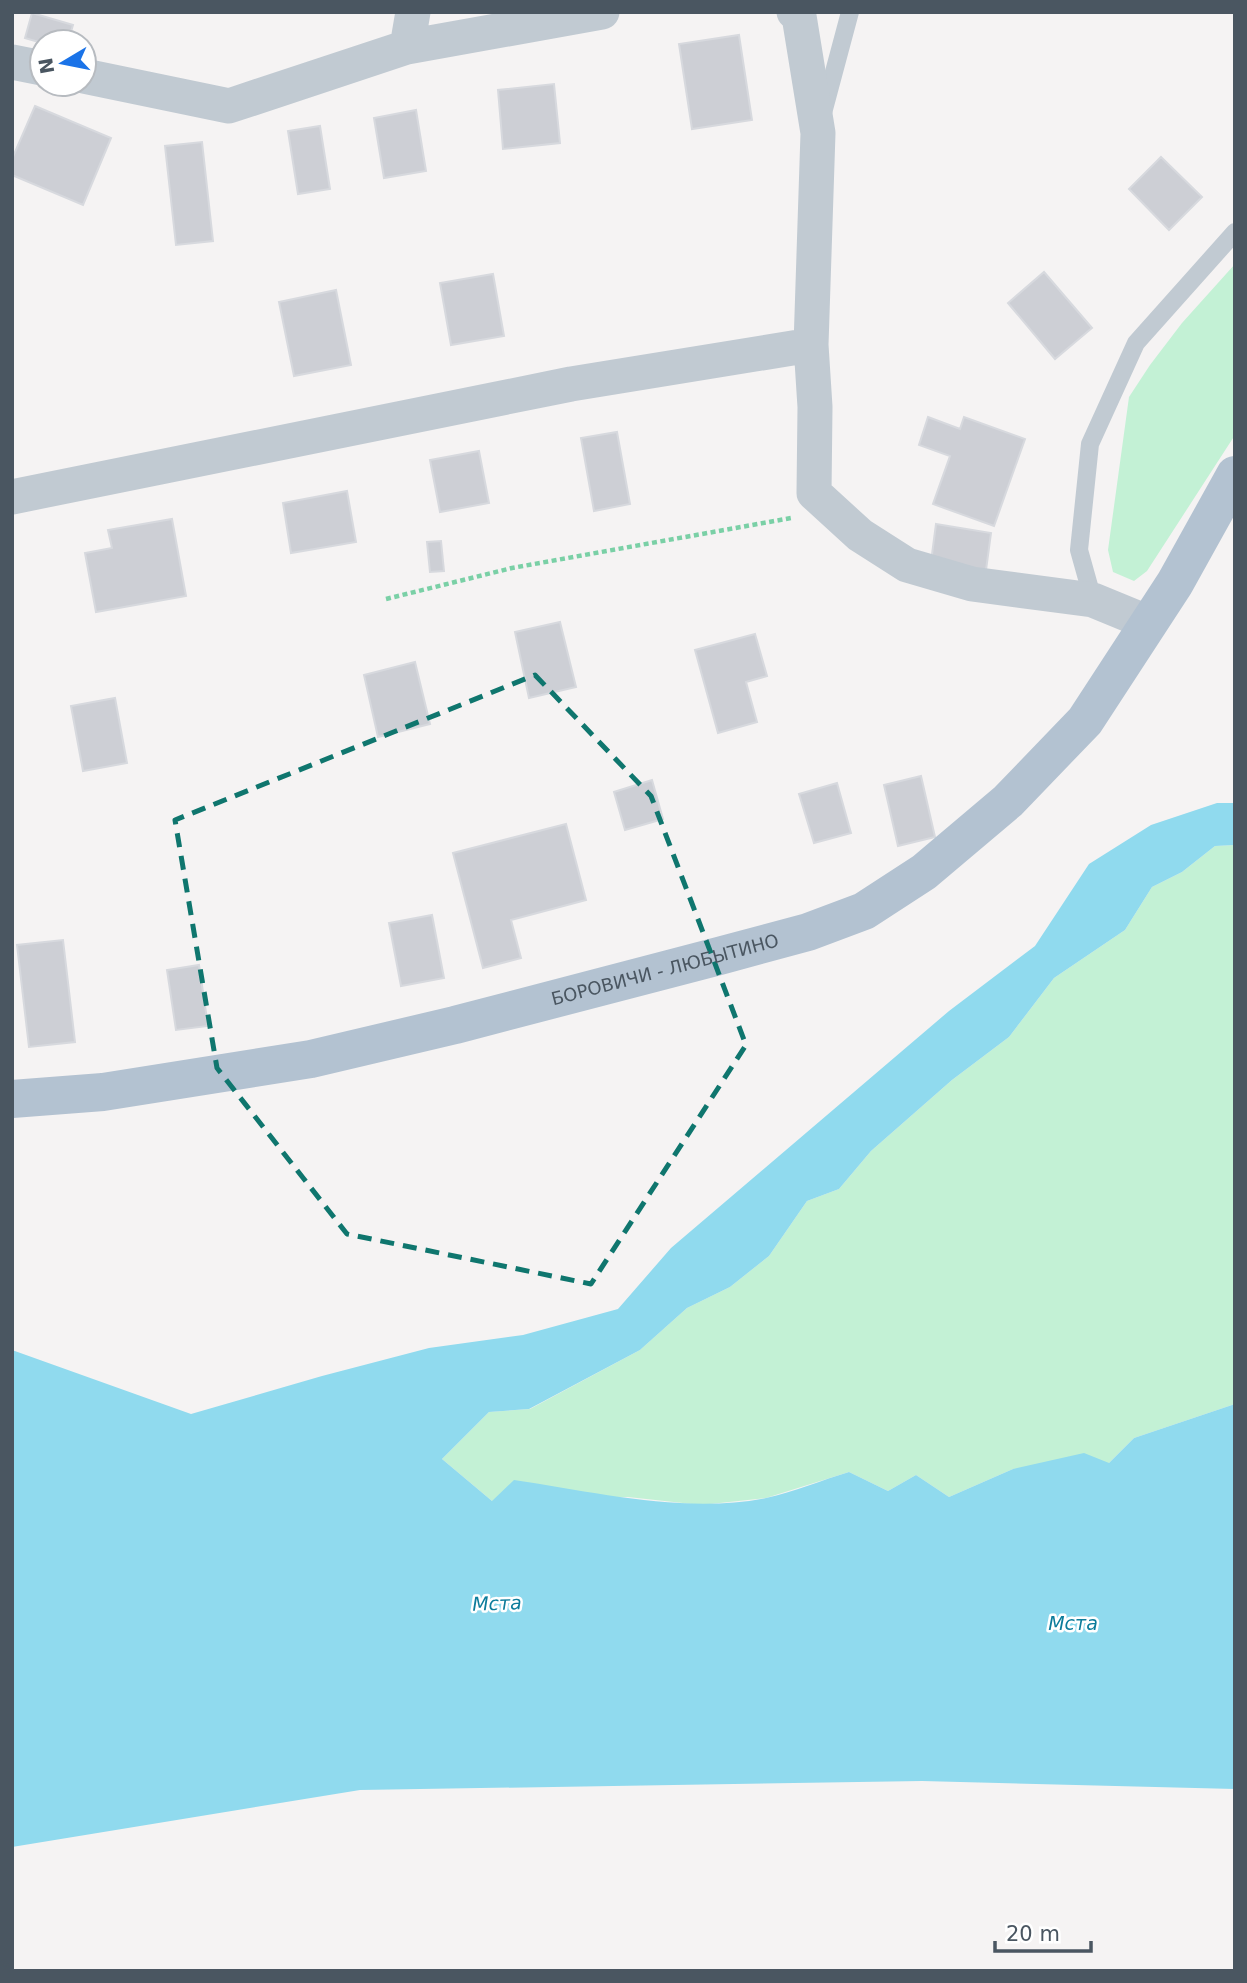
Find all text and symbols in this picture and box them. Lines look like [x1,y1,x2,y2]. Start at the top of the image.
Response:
north arrow [28,28,98,98]
text: N [34,56,58,76]
street label: БОРОВИЧИ - ЛЮБЫТИНО [549,929,781,1009]
water label: Мста [472,1591,522,1615]
water label: Мста [1048,1612,1098,1634]
scale bar [995,1910,1091,1954]
text: 20 m [1006,1922,1060,1946]

